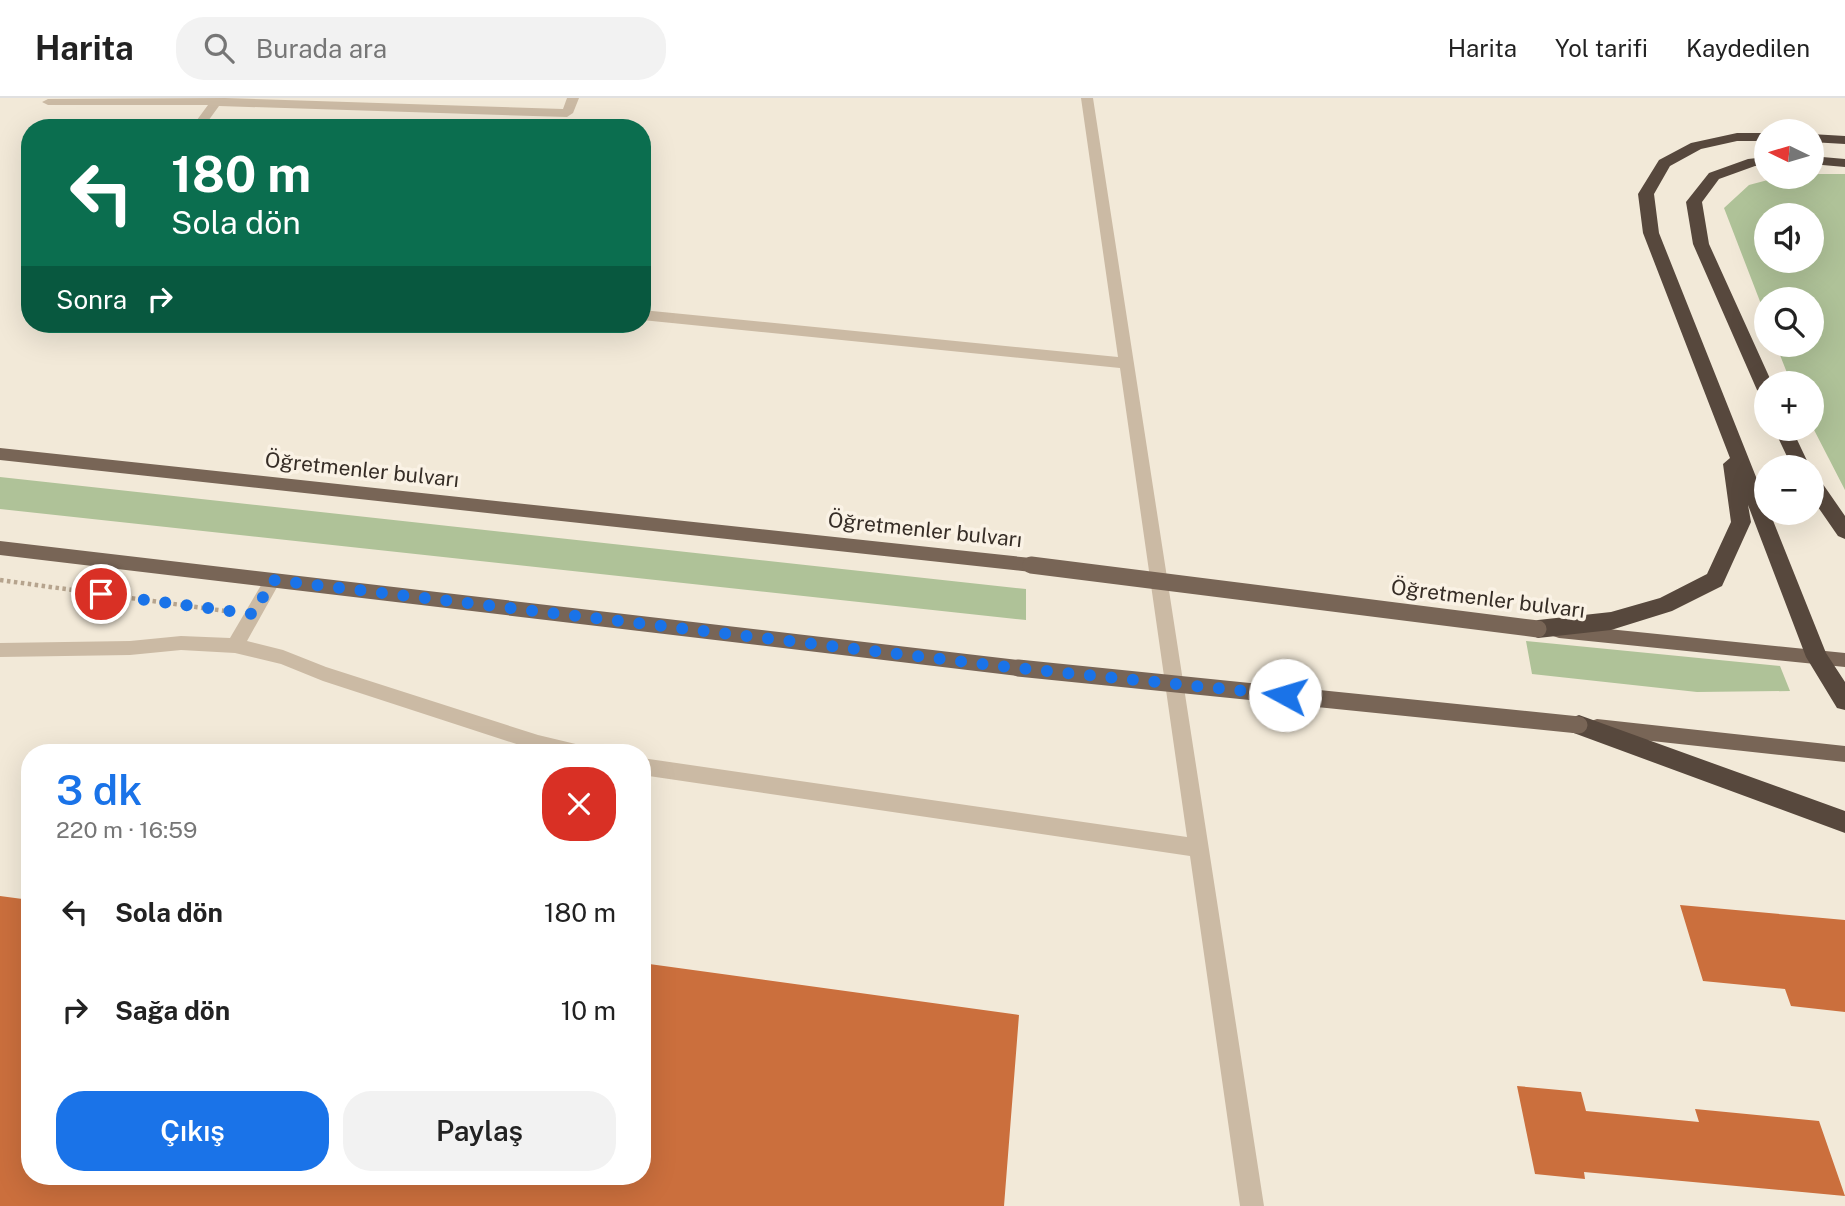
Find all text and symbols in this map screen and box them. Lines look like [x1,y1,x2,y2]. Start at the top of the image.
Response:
search box [176,17,666,80]
text: Harita [35,29,134,67]
icon: search [200,29,238,67]
text: Burada ara [256,33,387,64]
text: Harita [1448,34,1517,62]
text: Yol tarifi [1555,34,1648,62]
text: Kaydedilen [1686,34,1810,62]
north arrow [1754,119,1824,189]
map controls [1754,119,1824,525]
text: 180 m [171,145,311,203]
icon: left [56,147,147,238]
button: sound [1754,203,1824,273]
text: Sola dön [171,204,301,241]
icon: right [141,280,179,318]
text: Sonra [56,284,127,315]
button: search [1754,287,1824,357]
button: + [1754,371,1824,441]
street label: Öğretmenler bulvarı [264,447,460,492]
button: − [1754,455,1824,525]
street label: Öğretmenler bulvarı [827,507,1023,552]
pin [71,564,131,624]
street label: Öğretmenler bulvarı [1390,574,1586,623]
icon: arrive [82,575,120,613]
position arrow [1248,658,1322,732]
text: 3 dk [56,765,142,814]
button: close [542,767,616,841]
text: 220 m · 16:59 [56,816,197,843]
icon: left [56,893,94,931]
text: Sola dön [115,897,223,928]
text: 180 m [544,897,616,928]
icon: right [56,991,94,1029]
text: Sağa dön [115,995,230,1026]
text: 10 m [561,995,616,1026]
button: Çıkış [56,1091,329,1171]
button: Paylaş [343,1091,616,1171]

